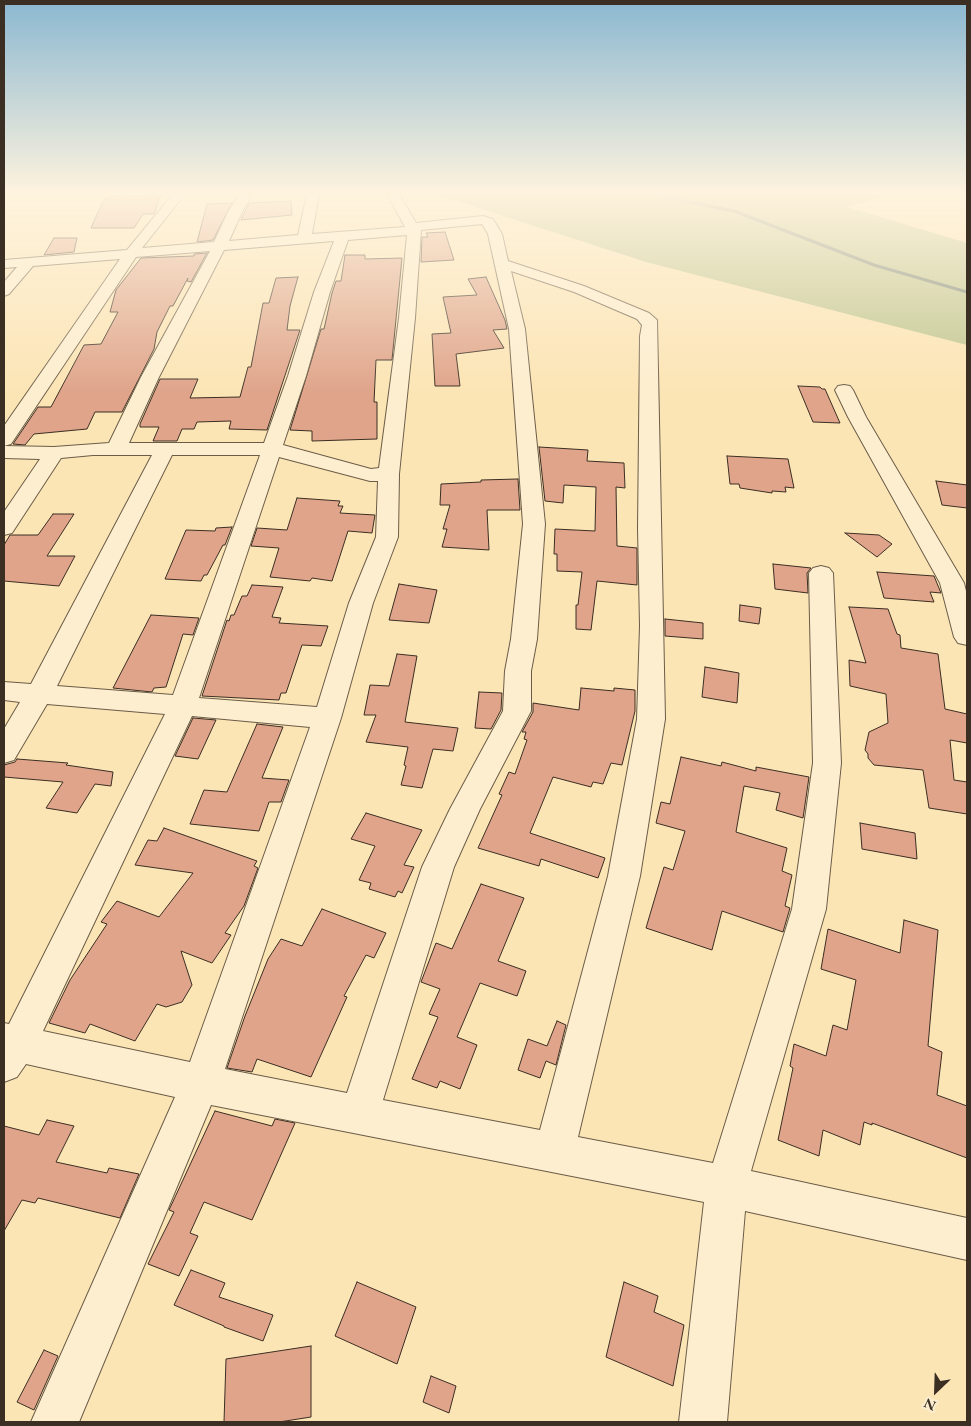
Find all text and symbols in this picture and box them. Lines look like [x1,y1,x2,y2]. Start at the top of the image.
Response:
north arrow [911,1366,961,1416]
text: N [921,1394,939,1415]

